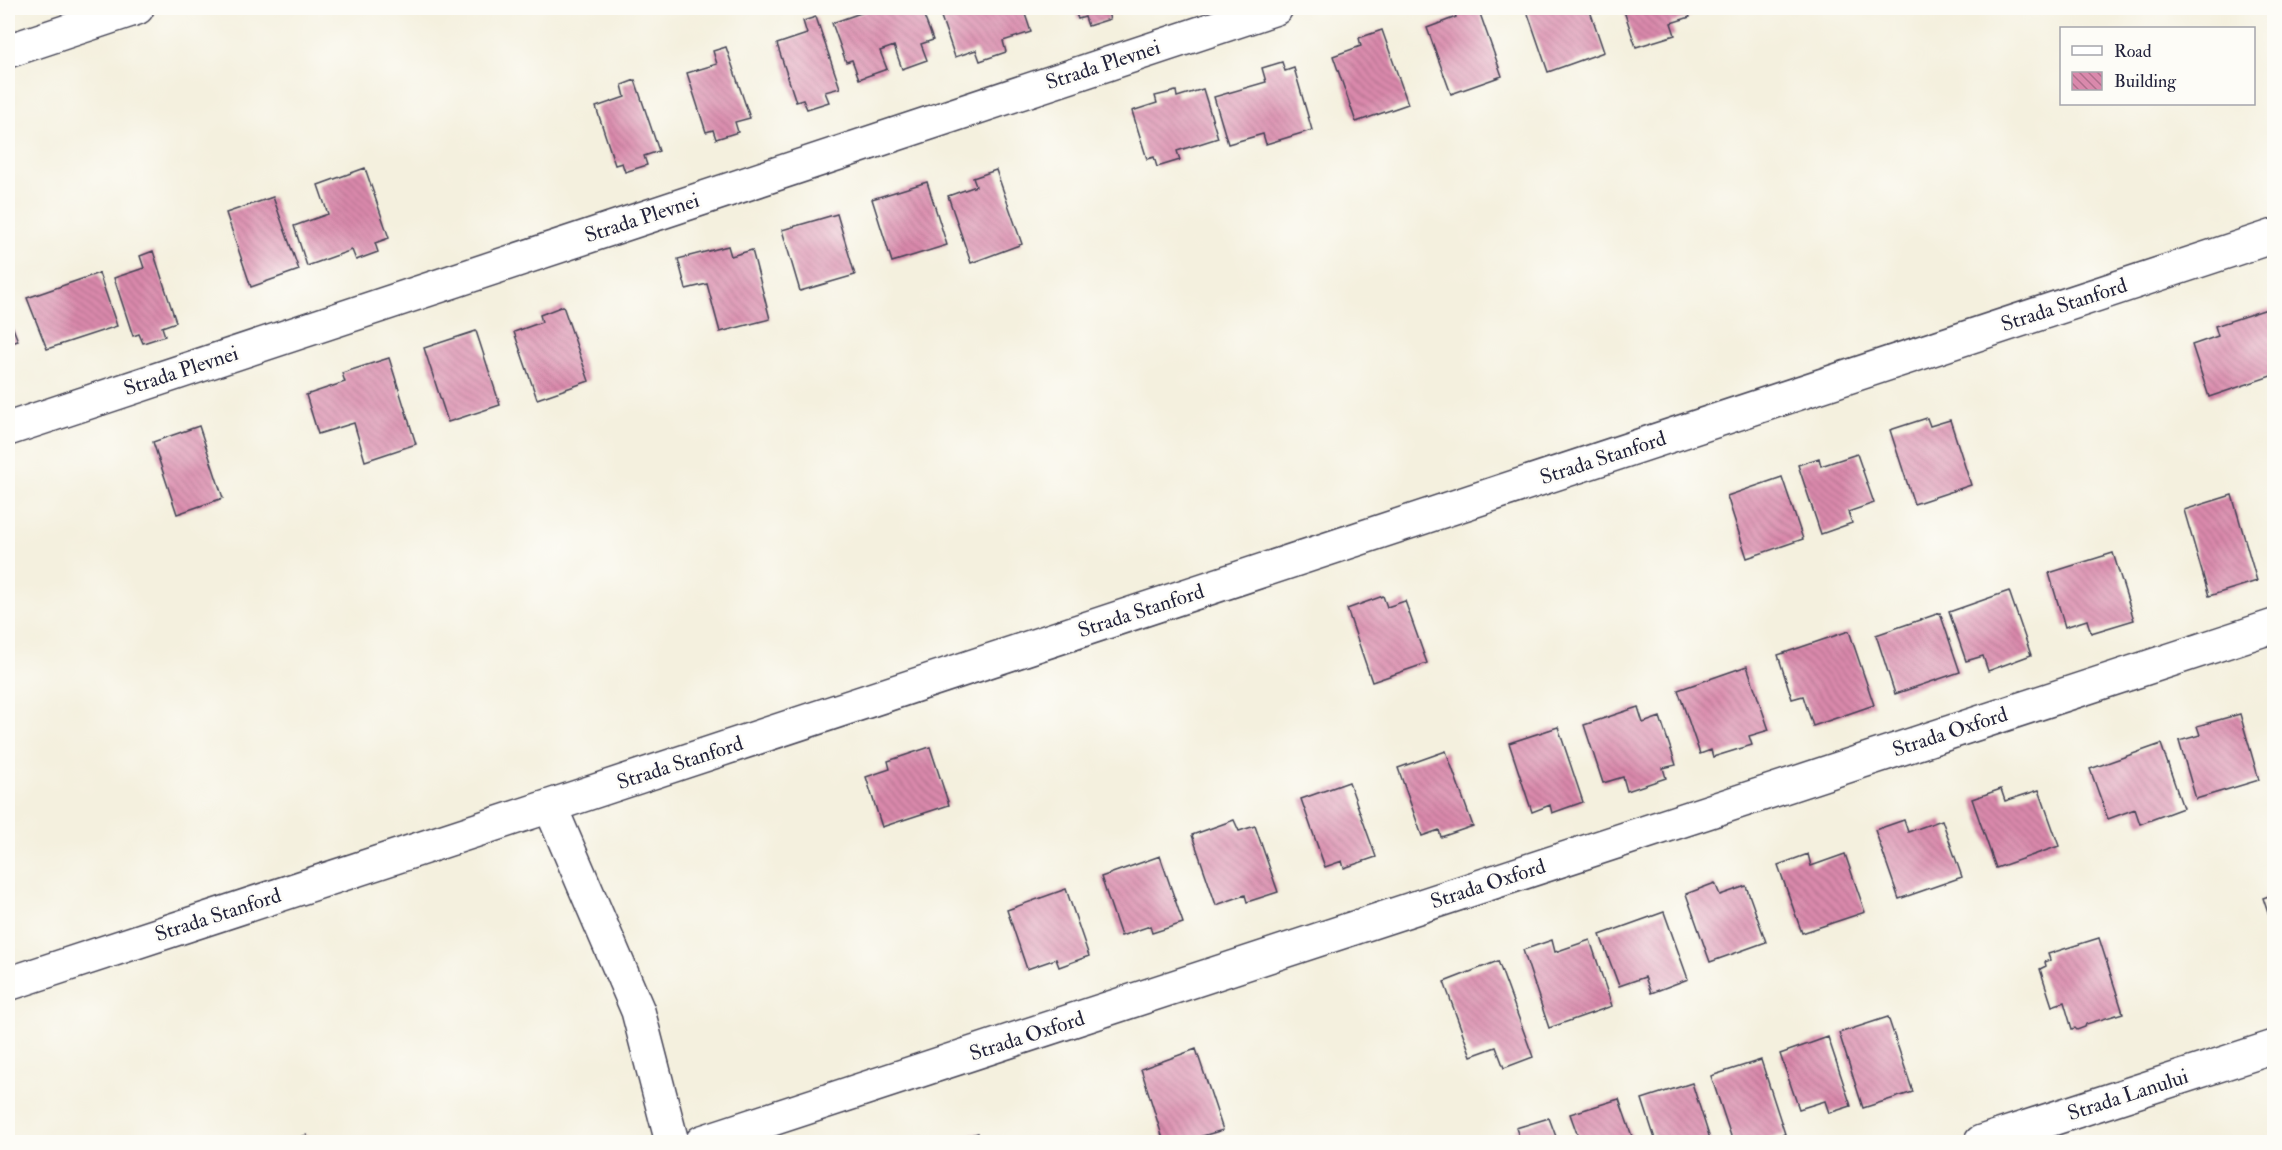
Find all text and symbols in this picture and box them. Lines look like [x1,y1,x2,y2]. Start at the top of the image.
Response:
legend [2060,27,2255,105]
street label: Strada Plevnei [1042,34,1164,96]
text: Road [2114,40,2152,63]
text: Building [2114,70,2177,93]
street label: Strada Plevnei [581,187,703,249]
street label: Strada Stanford [1997,272,2131,338]
street label: Strada Plevnei [120,340,242,402]
street label: Strada Stanford [1536,425,1670,491]
street label: Strada Stanford [1074,578,1208,644]
street label: Strada Oxford [1889,700,2012,763]
street label: Strada Stanford [613,730,747,796]
street label: Strada Oxford [1427,852,1550,915]
street label: Strada Stanford [151,882,285,948]
street label: Strada Oxford [966,1004,1089,1067]
street label: Strada Lanului [2064,1063,2192,1127]

